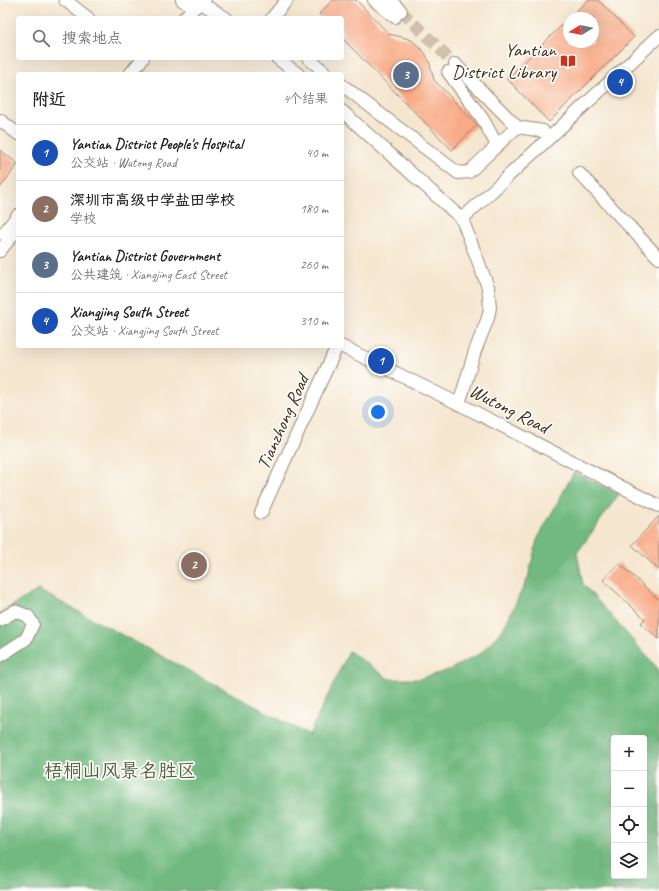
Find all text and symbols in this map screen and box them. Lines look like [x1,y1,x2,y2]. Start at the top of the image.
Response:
north arrow [563,12,599,48]
search box [16,16,344,60]
icon: search [30,27,52,49]
text: 搜索地点 [62,29,122,48]
place label: Yantian District Library [452,38,558,84]
library icon: Yantian District Library [559,52,577,70]
pin: 3 [393,60,419,90]
pin: 4 [607,67,633,97]
text: 附近 [32,89,66,110]
text: 4个结果 [283,91,328,107]
text: Yantian District People's Hospital [70,135,243,154]
text: 1 [42,145,48,161]
text: 40 m [306,145,328,161]
text: 公交站 · Wutong Road [70,155,177,171]
text: 深圳市高级中学盐田学校 [70,191,235,210]
text: 2 [42,201,48,217]
text: 180 m [300,201,328,217]
text: 学校 [70,211,96,227]
text: Yantian District Government [70,247,220,266]
text: 3 [42,257,48,273]
text: 260 m [300,257,328,273]
text: 公共建筑 · Xiangjing East Street [70,267,227,283]
text: Xiangjing South Street [70,303,188,322]
text: 4 [42,313,48,329]
text: 310 m [300,313,328,329]
text: 公交站 · Xiangjing South Street [70,323,219,339]
pin: 1 [368,346,394,376]
street label: Tianzhong Road [251,368,316,473]
street label: Wutong Road [465,379,556,441]
your location [368,402,388,422]
pin: 2 [181,550,207,580]
map controls [611,735,647,879]
button: + [611,735,647,771]
park label: 梧桐山风景名胜区 [44,759,196,783]
button: − [611,771,647,807]
button: locate [611,807,647,843]
button: layers [611,843,647,879]

